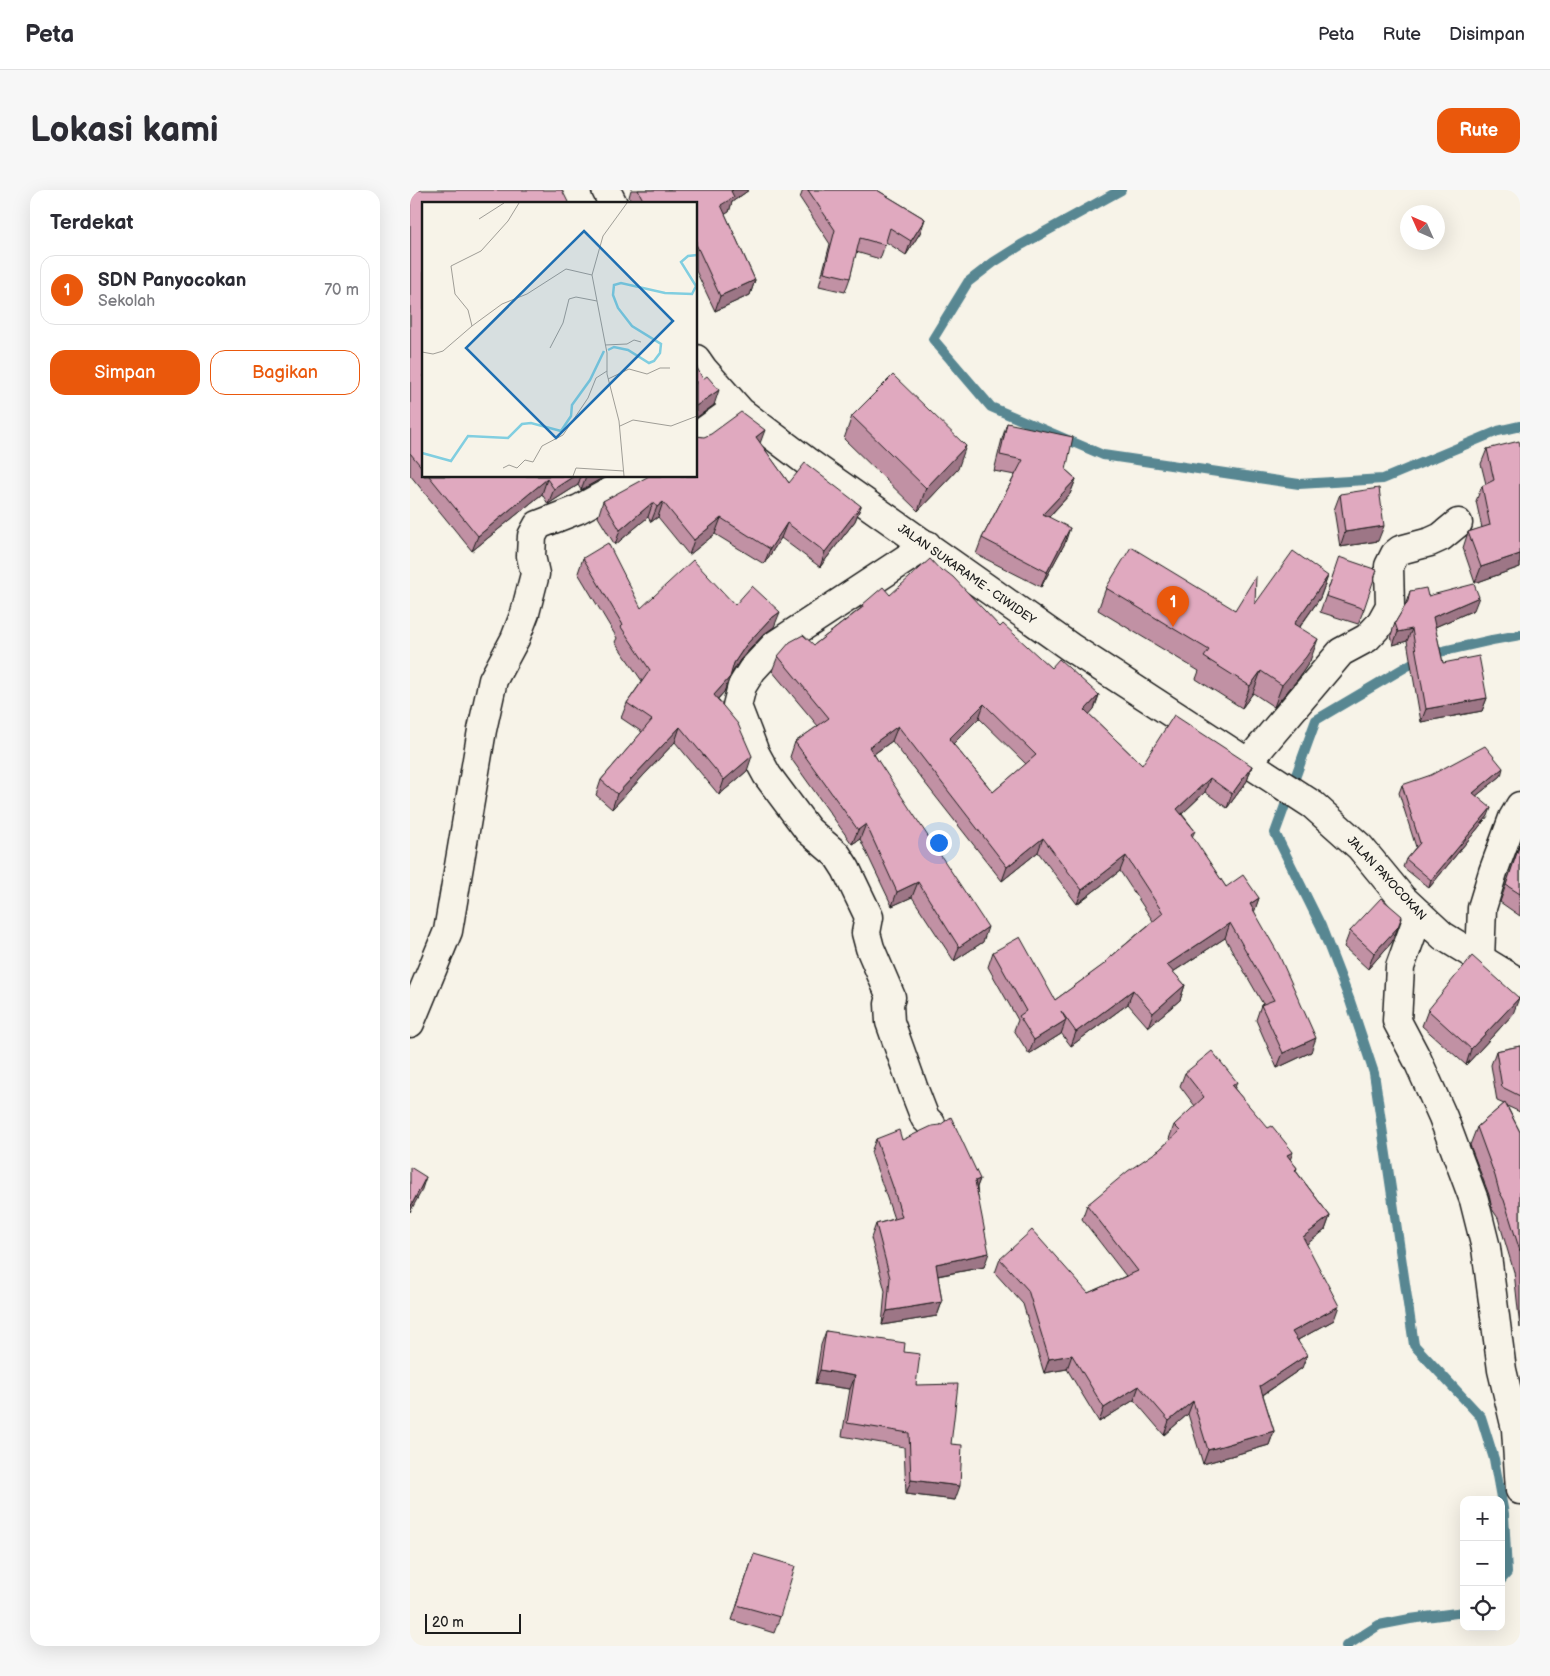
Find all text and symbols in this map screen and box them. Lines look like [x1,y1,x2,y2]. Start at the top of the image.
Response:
text: Peta [25,20,74,49]
text: Peta [1318,24,1354,45]
text: Rute [1382,24,1421,45]
text: Disimpan [1449,24,1525,45]
button: Rute [1437,108,1520,153]
text: Lokasi kami [30,109,219,152]
inset map [422,202,698,478]
north arrow [1400,205,1445,250]
text: Terdekat [50,210,134,235]
text: SDN Panyocokan [98,269,246,292]
text: 1 [64,281,70,300]
text: 70 m [324,281,359,300]
text: Sekolah [98,292,155,311]
button: Simpan [50,350,200,395]
button: Bagikan [210,350,360,395]
street label: JALAN SUKARAME - CIWIDEY [895,521,1039,628]
pin: 1 [1157,586,1189,627]
your location [926,830,952,856]
street label: JALAN PAYOCOKAN [1344,833,1430,924]
map controls [1460,1496,1505,1631]
button: + [1460,1496,1505,1541]
button: − [1460,1541,1505,1586]
button: locate [1460,1586,1505,1631]
scale bar [425,1611,521,1634]
text: 20 m [432,1614,464,1631]

